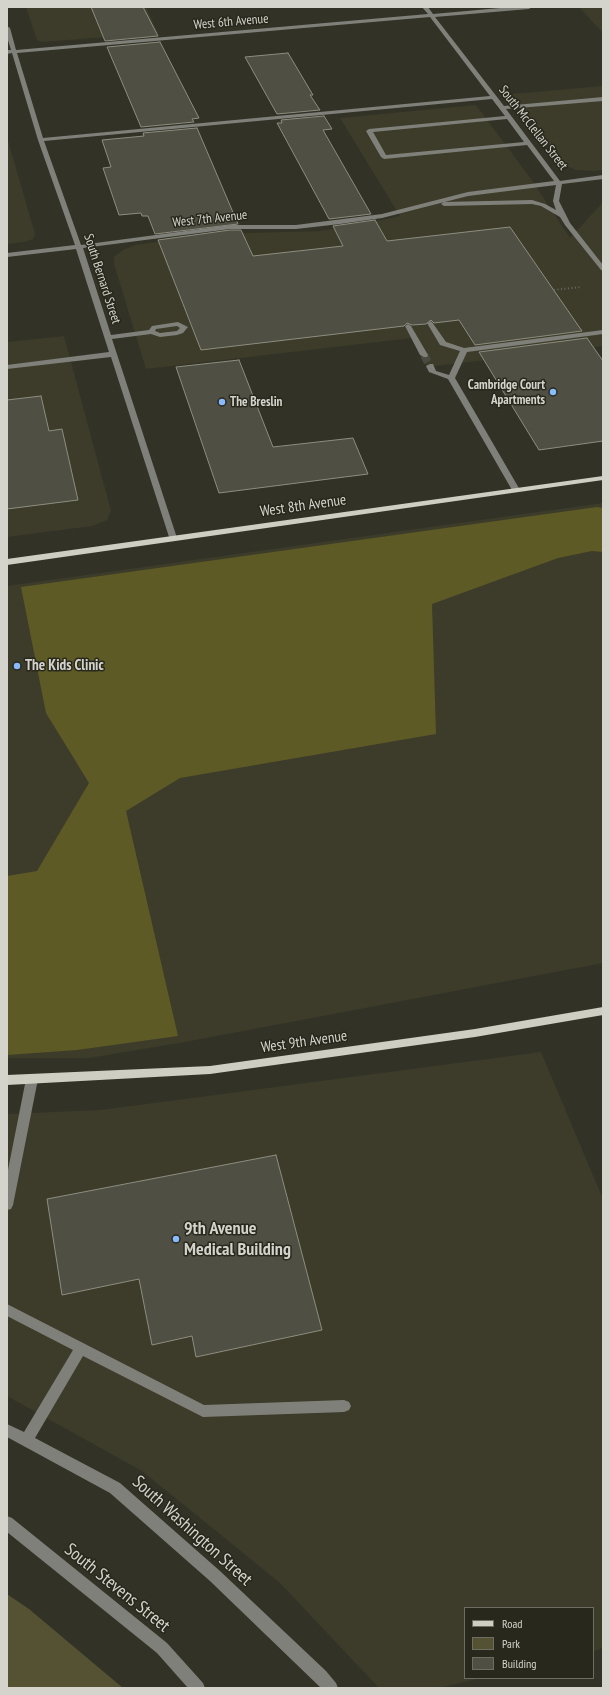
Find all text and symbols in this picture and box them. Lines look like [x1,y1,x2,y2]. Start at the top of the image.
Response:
street label: West 6th Avenue [193,11,269,33]
street label: South McClellan Street [495,83,571,173]
street label: West 7th Avenue [172,207,248,231]
street label: South Bernard Street [80,232,124,326]
place label: Cambridge Court Apartments [468,377,545,408]
marker: Cambridge Court Apartments [548,387,558,397]
place label: The Breslin [230,394,282,410]
marker: The Breslin [217,397,227,407]
street label: West 8th Avenue [259,491,347,521]
place label: The Kids Clinic [25,657,104,675]
marker: The Kids Clinic [12,661,22,671]
street label: West 9th Avenue [260,1027,348,1057]
place label: 9th Avenue Medical Building [184,1218,291,1260]
marker: 9th Avenue Medical Building [171,1234,181,1244]
street label: South Washington Street [128,1472,256,1590]
street label: South Stevens Street [60,1539,174,1637]
legend [464,1607,594,1679]
text: Road [502,1616,522,1631]
text: Park [502,1636,520,1651]
text: Building [502,1656,537,1671]

